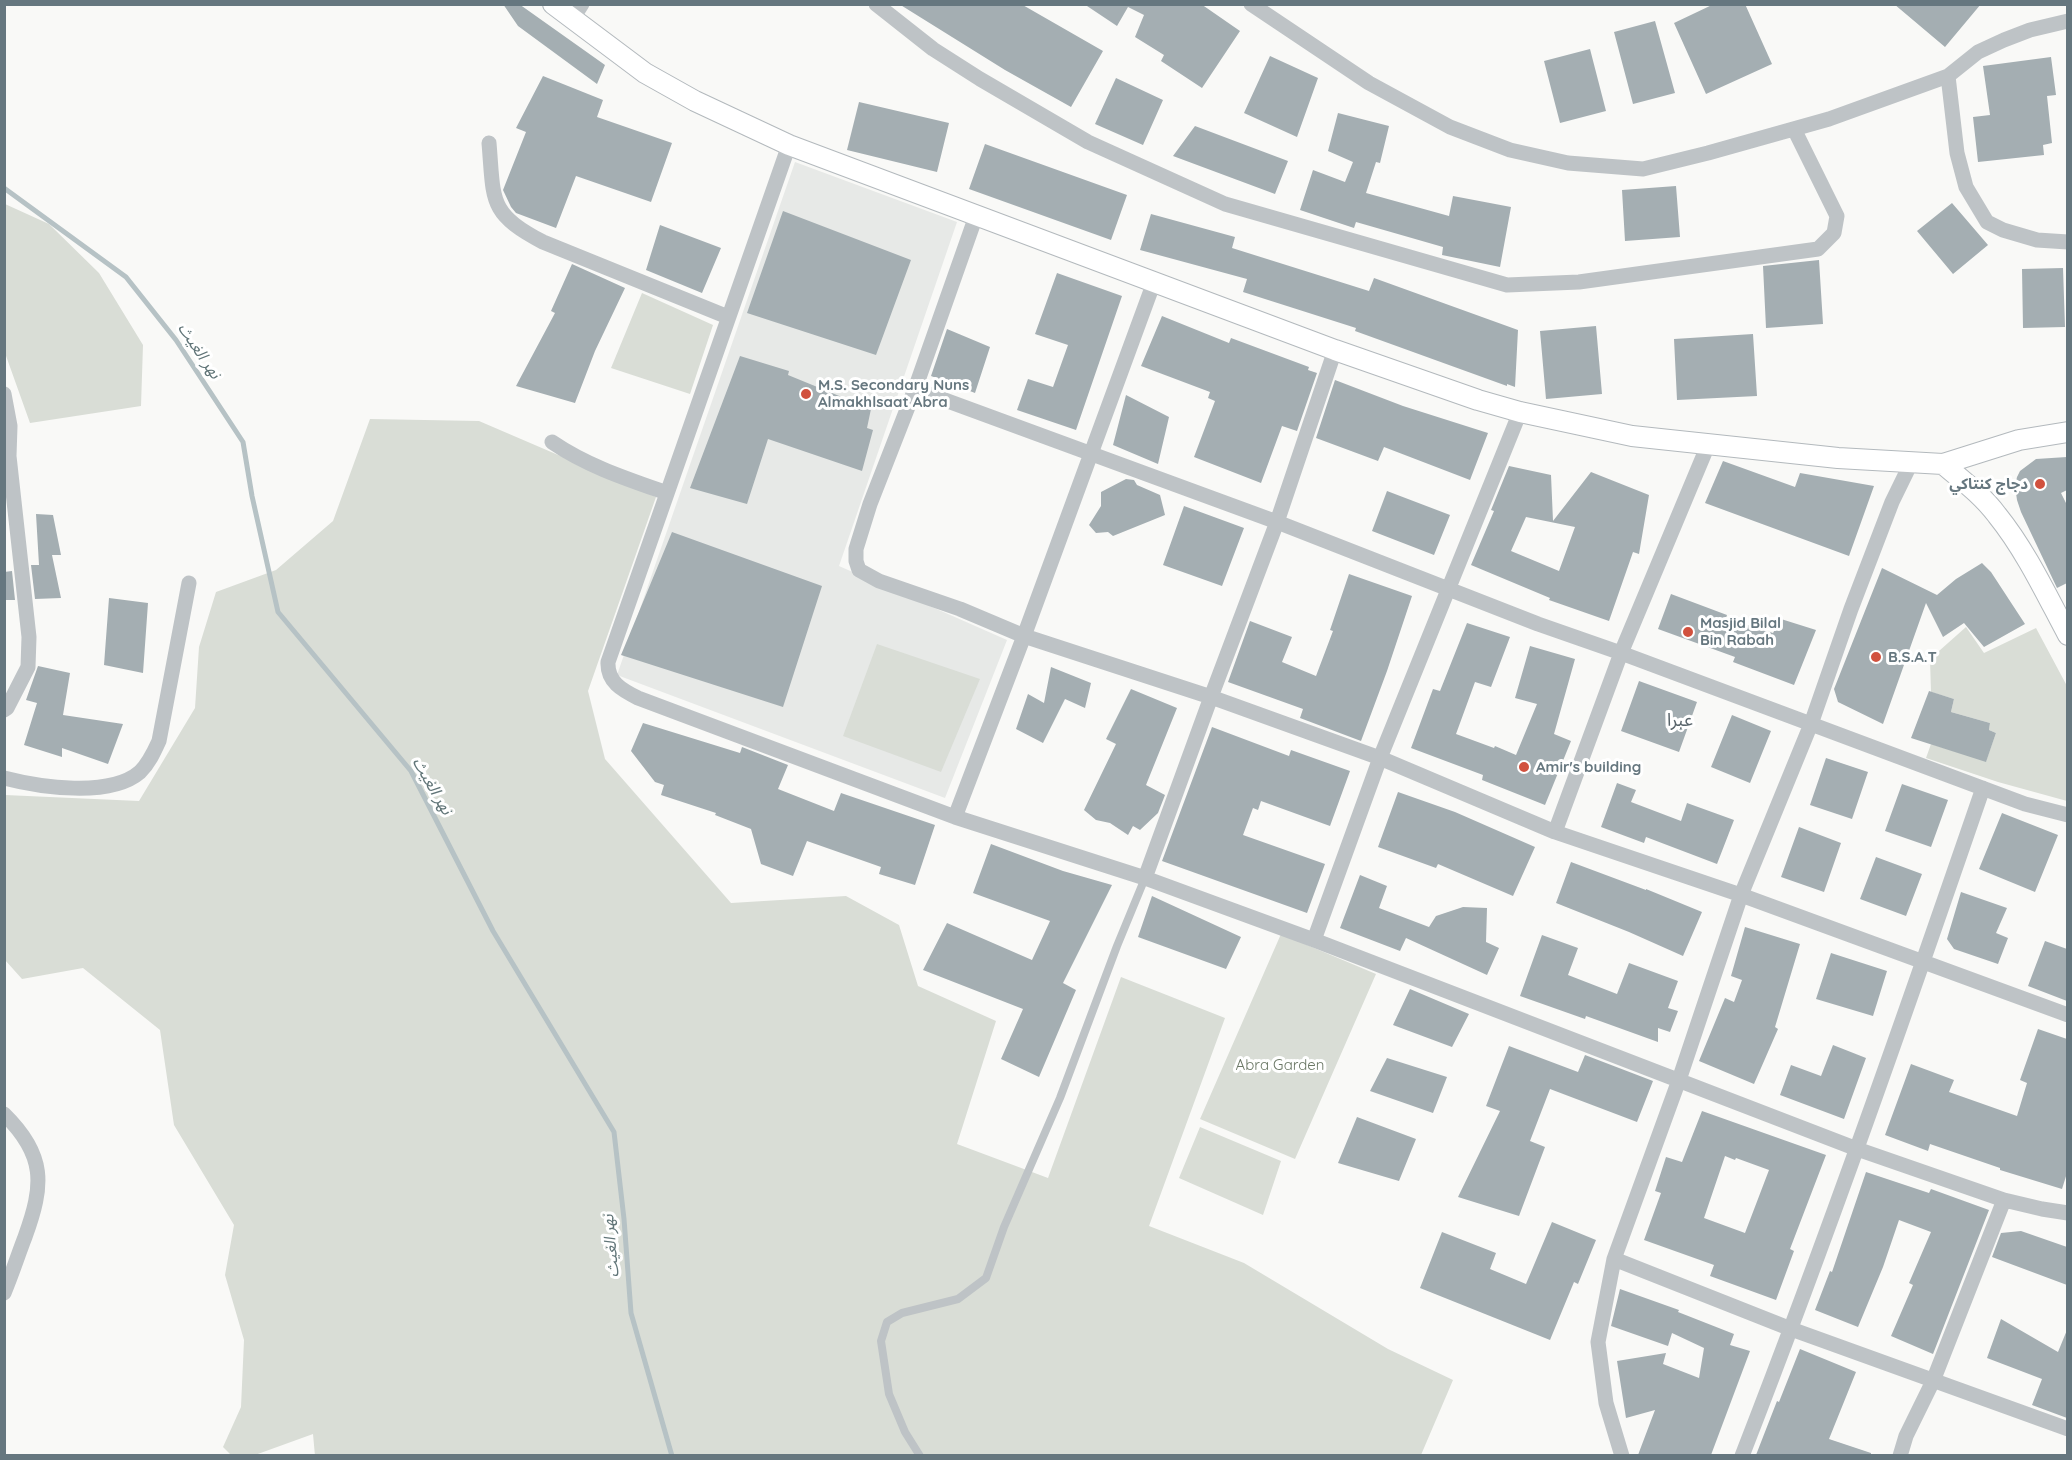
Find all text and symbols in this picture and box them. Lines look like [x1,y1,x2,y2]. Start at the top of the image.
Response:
water label: نهر الغيث [173,320,225,382]
place label: M.S. Secondary Nuns Almakhlsaat Abra [818,376,969,411]
marker: M.S. Secondary Nuns Almakhlsaat Abra [799,387,813,401]
place label: دجاج كنتاكي [1949,475,2028,493]
marker: دجاج كنتاكي [2033,477,2047,491]
place label: Masjid Bilal Bin Rabah [1700,614,1781,649]
marker: Masjid Bilal Bin Rabah [1681,625,1695,639]
place label: B.S.A.T [1888,648,1937,666]
marker: B.S.A.T [1869,650,1883,664]
district label: عبرا [1667,710,1693,732]
water label: نهر الغيث [408,754,456,818]
place label: Amir's building [1536,758,1641,776]
marker: Amir's building [1517,760,1531,774]
park label: Abra Garden [1236,1056,1324,1074]
water label: نهر الغيث [599,1214,623,1278]

